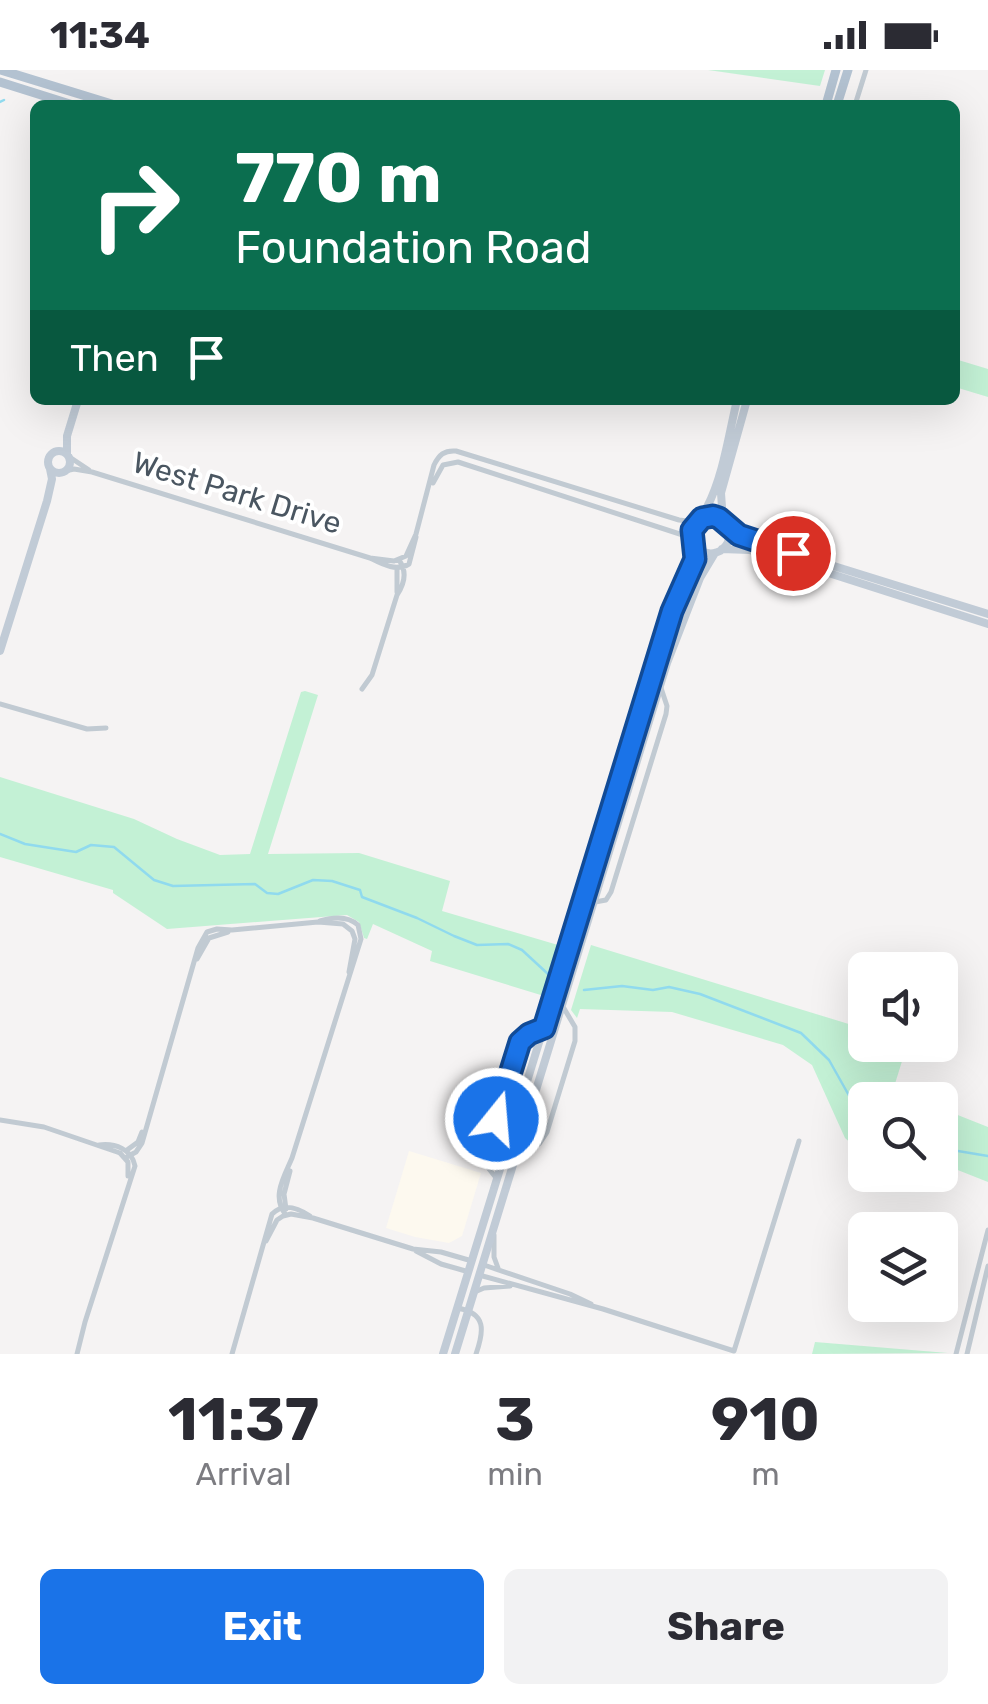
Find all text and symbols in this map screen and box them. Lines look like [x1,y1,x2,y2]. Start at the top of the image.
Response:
text: 11:34 [50,12,150,58]
text: 770 m [235,137,442,220]
icon: right [70,140,200,270]
text: Foundation Road [235,221,592,274]
icon: arrive [179,330,234,385]
text: Then [70,335,159,381]
street label: West Park Drive [128,444,346,542]
pin [751,511,836,596]
icon: arrive [766,526,821,581]
map controls [848,952,958,1322]
button: sound [848,952,958,1062]
position arrow [444,1067,548,1171]
button: search [848,1082,958,1192]
button: layers [848,1212,958,1322]
text: 11:37 [168,1384,319,1455]
text: 3 [495,1384,535,1455]
text: 910 [711,1384,820,1455]
text: Arrival [196,1455,292,1493]
text: min [487,1455,543,1493]
text: m [751,1455,780,1493]
button: Exit [40,1569,484,1684]
button: Share [504,1569,948,1684]

